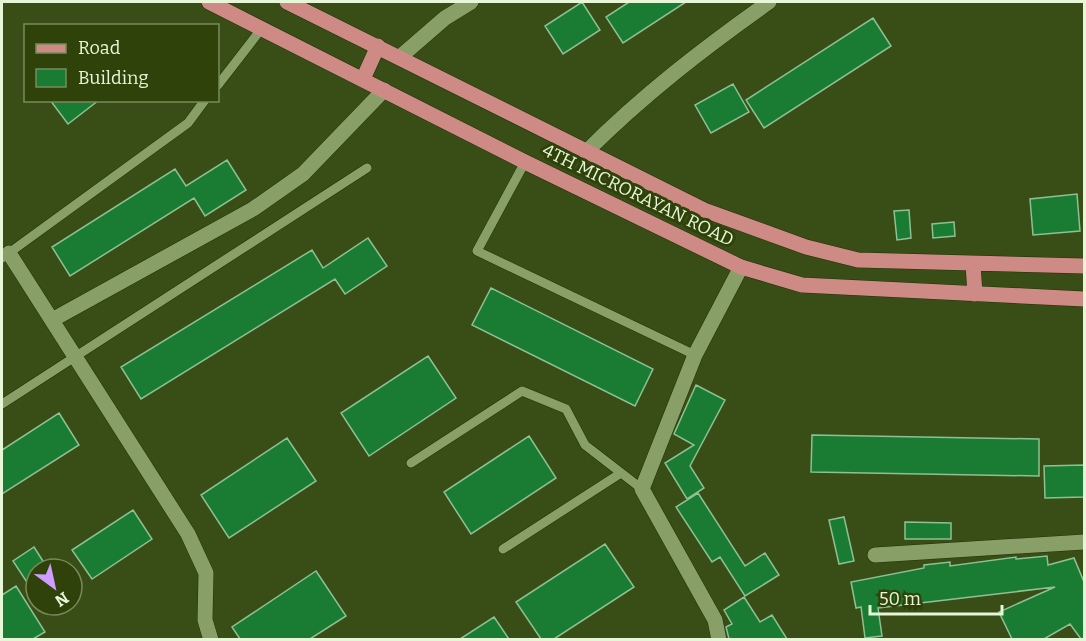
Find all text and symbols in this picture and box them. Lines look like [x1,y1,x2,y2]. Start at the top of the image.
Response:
legend [24,24,219,102]
text: Road [78,37,121,59]
text: Building [78,67,149,89]
street label: 4TH MICRORAYAN ROAD [539,139,737,251]
north arrow [24,557,84,617]
scale bar [870,578,1002,616]
text: N [52,588,72,610]
text: 50 m [879,588,921,610]

